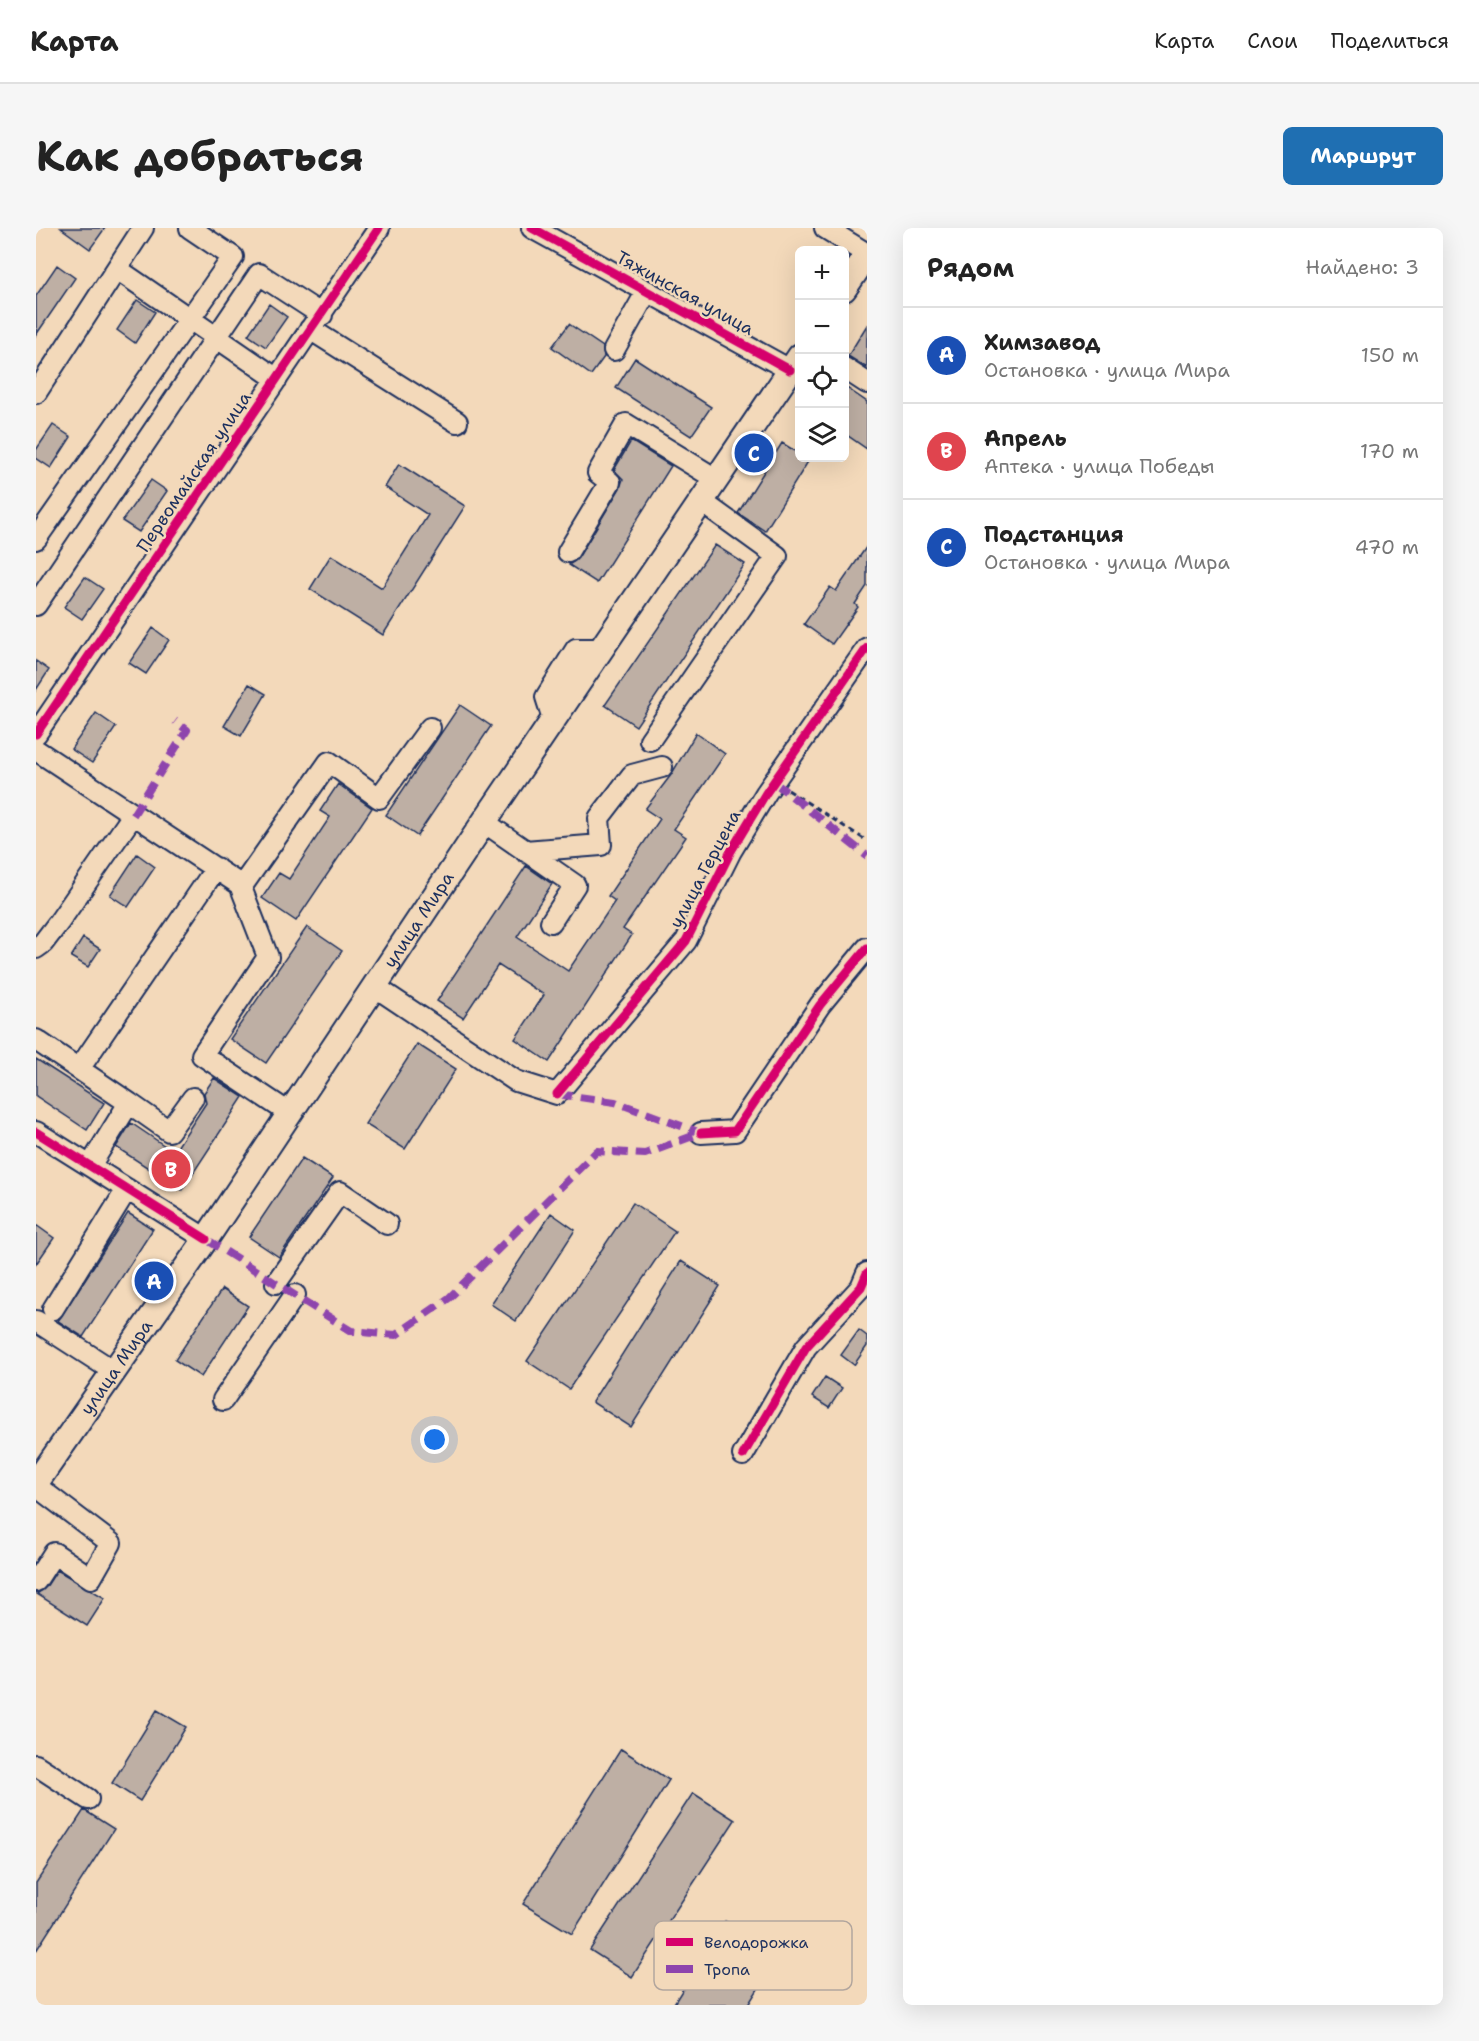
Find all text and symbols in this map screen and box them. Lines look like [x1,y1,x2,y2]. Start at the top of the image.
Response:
text: Карта [30,22,119,60]
text: Карта [1154,27,1214,55]
text: Слои [1247,27,1298,55]
text: Поделиться [1331,27,1449,55]
button: Маршрут [1283,127,1443,185]
text: Как добраться [36,128,364,184]
street label: Тяжинская улица [612,245,758,341]
map controls [795,246,849,462]
button: + [795,246,849,300]
text: Рядом [927,250,1014,285]
text: Найдено: 3 [1306,254,1419,280]
button: − [795,300,849,354]
text: Химзавод [984,328,1100,357]
text: A [939,342,954,368]
text: 150 m [1361,342,1419,368]
button: locate [795,354,849,408]
text: Остановка · улица Мира [984,357,1230,383]
street label: Первомайская улица [131,387,257,557]
button: layers [795,408,849,462]
text: Апрель [984,424,1067,453]
pin: C [734,430,774,476]
text: B [940,438,953,464]
text: 170 m [1360,438,1419,464]
text: Аптека · улица Победы [984,453,1215,479]
text: Подстанция [984,520,1124,549]
text: C [940,534,953,560]
text: 470 m [1355,534,1419,560]
text: Остановка · улица Мира [984,549,1230,575]
street label: улица Герцена [664,806,746,932]
street label: улица Мира [378,867,460,973]
pin: B [152,1146,190,1192]
pin: A [134,1258,174,1304]
street label: улица Мира [75,1315,158,1420]
your location [420,1425,449,1454]
legend [654,1921,852,1990]
text: Велодорожка [704,1932,809,1953]
text: Тропа [704,1959,750,1980]

